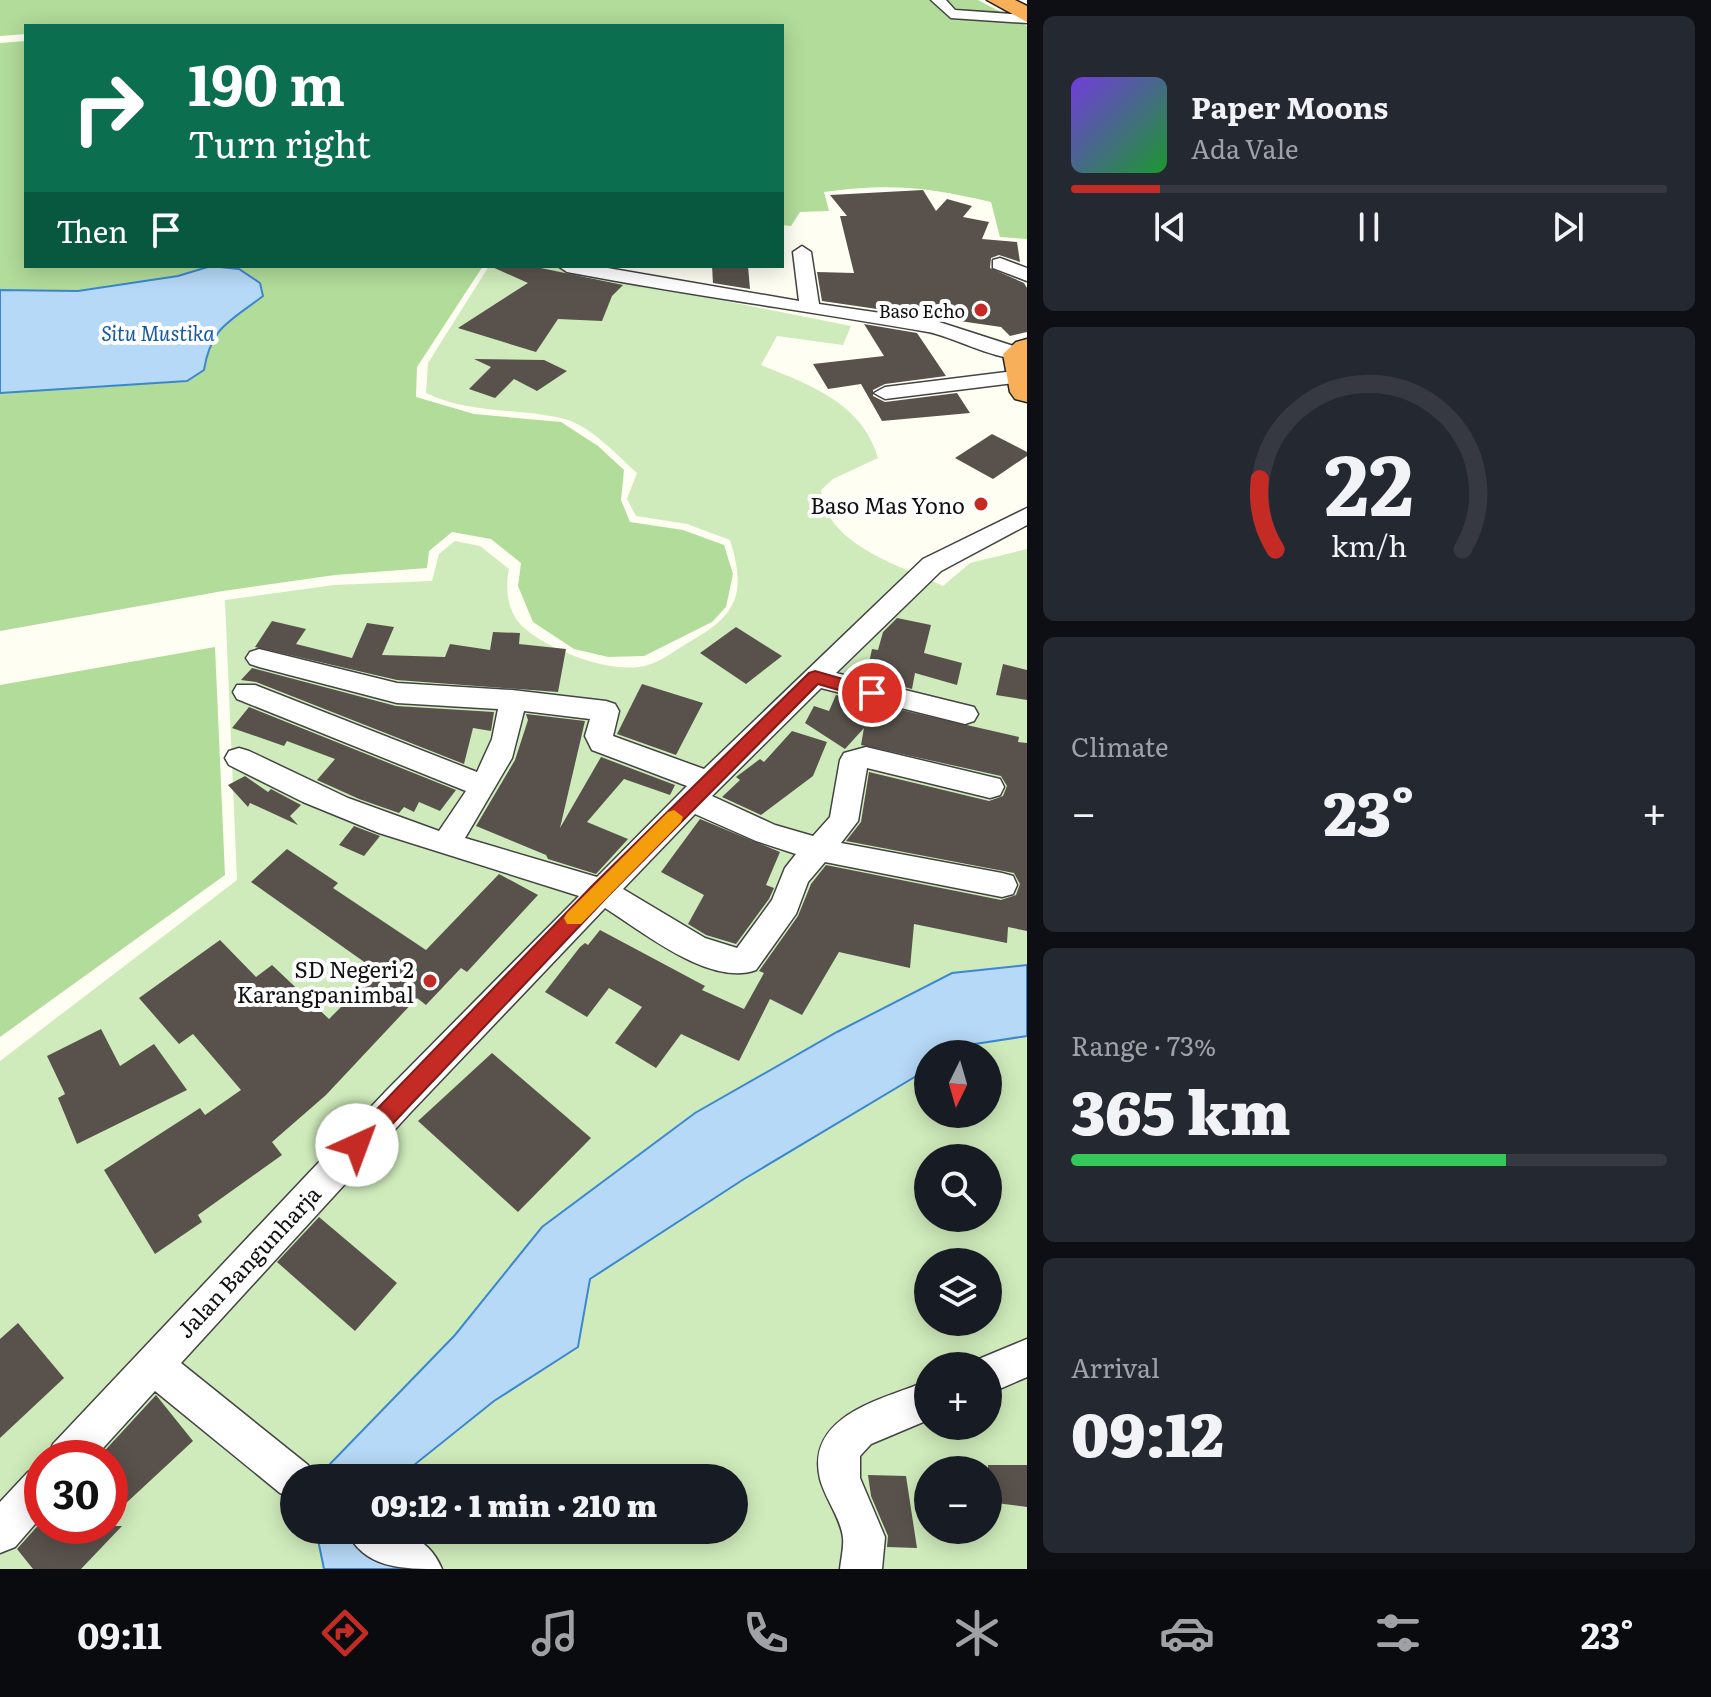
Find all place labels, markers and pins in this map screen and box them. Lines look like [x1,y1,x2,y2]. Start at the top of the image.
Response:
place label: Baso Echo [879,297,965,324]
marker: Baso Echo [972,301,990,319]
place label: Baso Mas Yono [810,488,965,521]
marker: Baso Mas Yono [972,495,990,513]
pin [838,659,906,727]
place label: SD Negeri 2 Karangpanimbal [237,952,414,1010]
marker: SD Negeri 2 Karangpanimbal [421,972,439,990]

